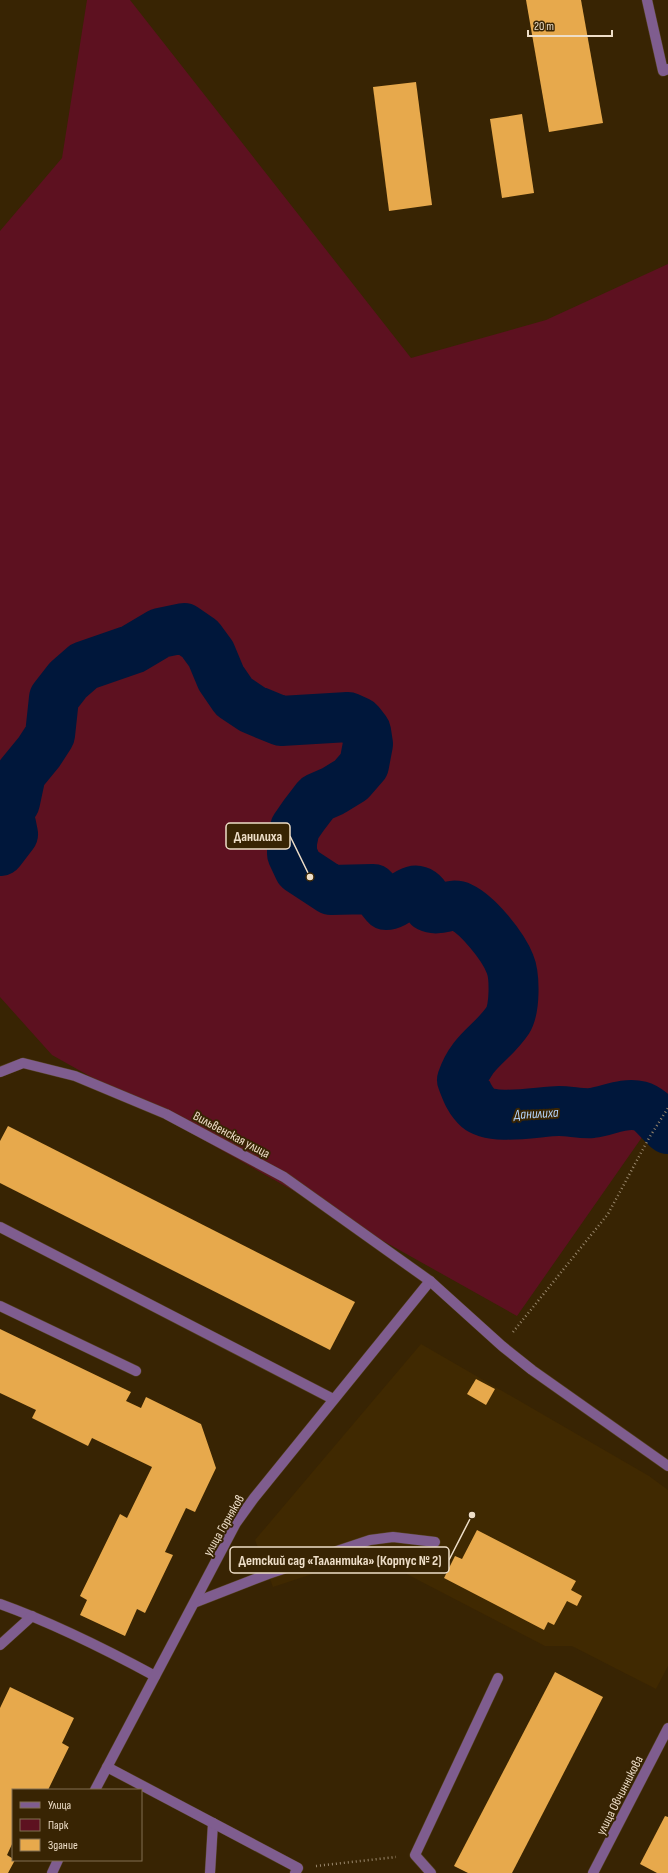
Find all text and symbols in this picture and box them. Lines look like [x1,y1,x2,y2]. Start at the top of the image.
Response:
scale bar [528,12,612,38]
text: 20 m [534,19,554,34]
callout: Данилиха [226,823,290,849]
text: Данилиха [234,828,282,845]
water label: Данилиха [512,1104,559,1123]
street label: Вильвенская улица [190,1108,273,1162]
street label: улица Горняков [200,1492,248,1559]
callout: Детский сад «Талантика» (Корпус № 2) [230,1547,449,1573]
text: Детский сад «Талантика» (Корпус № 2) [239,1552,441,1569]
street label: улица Овчинникова [593,1753,647,1838]
legend [12,1789,142,1861]
text: Улица [48,1798,72,1813]
text: Парк [48,1818,69,1833]
text: Здание [48,1838,78,1853]

